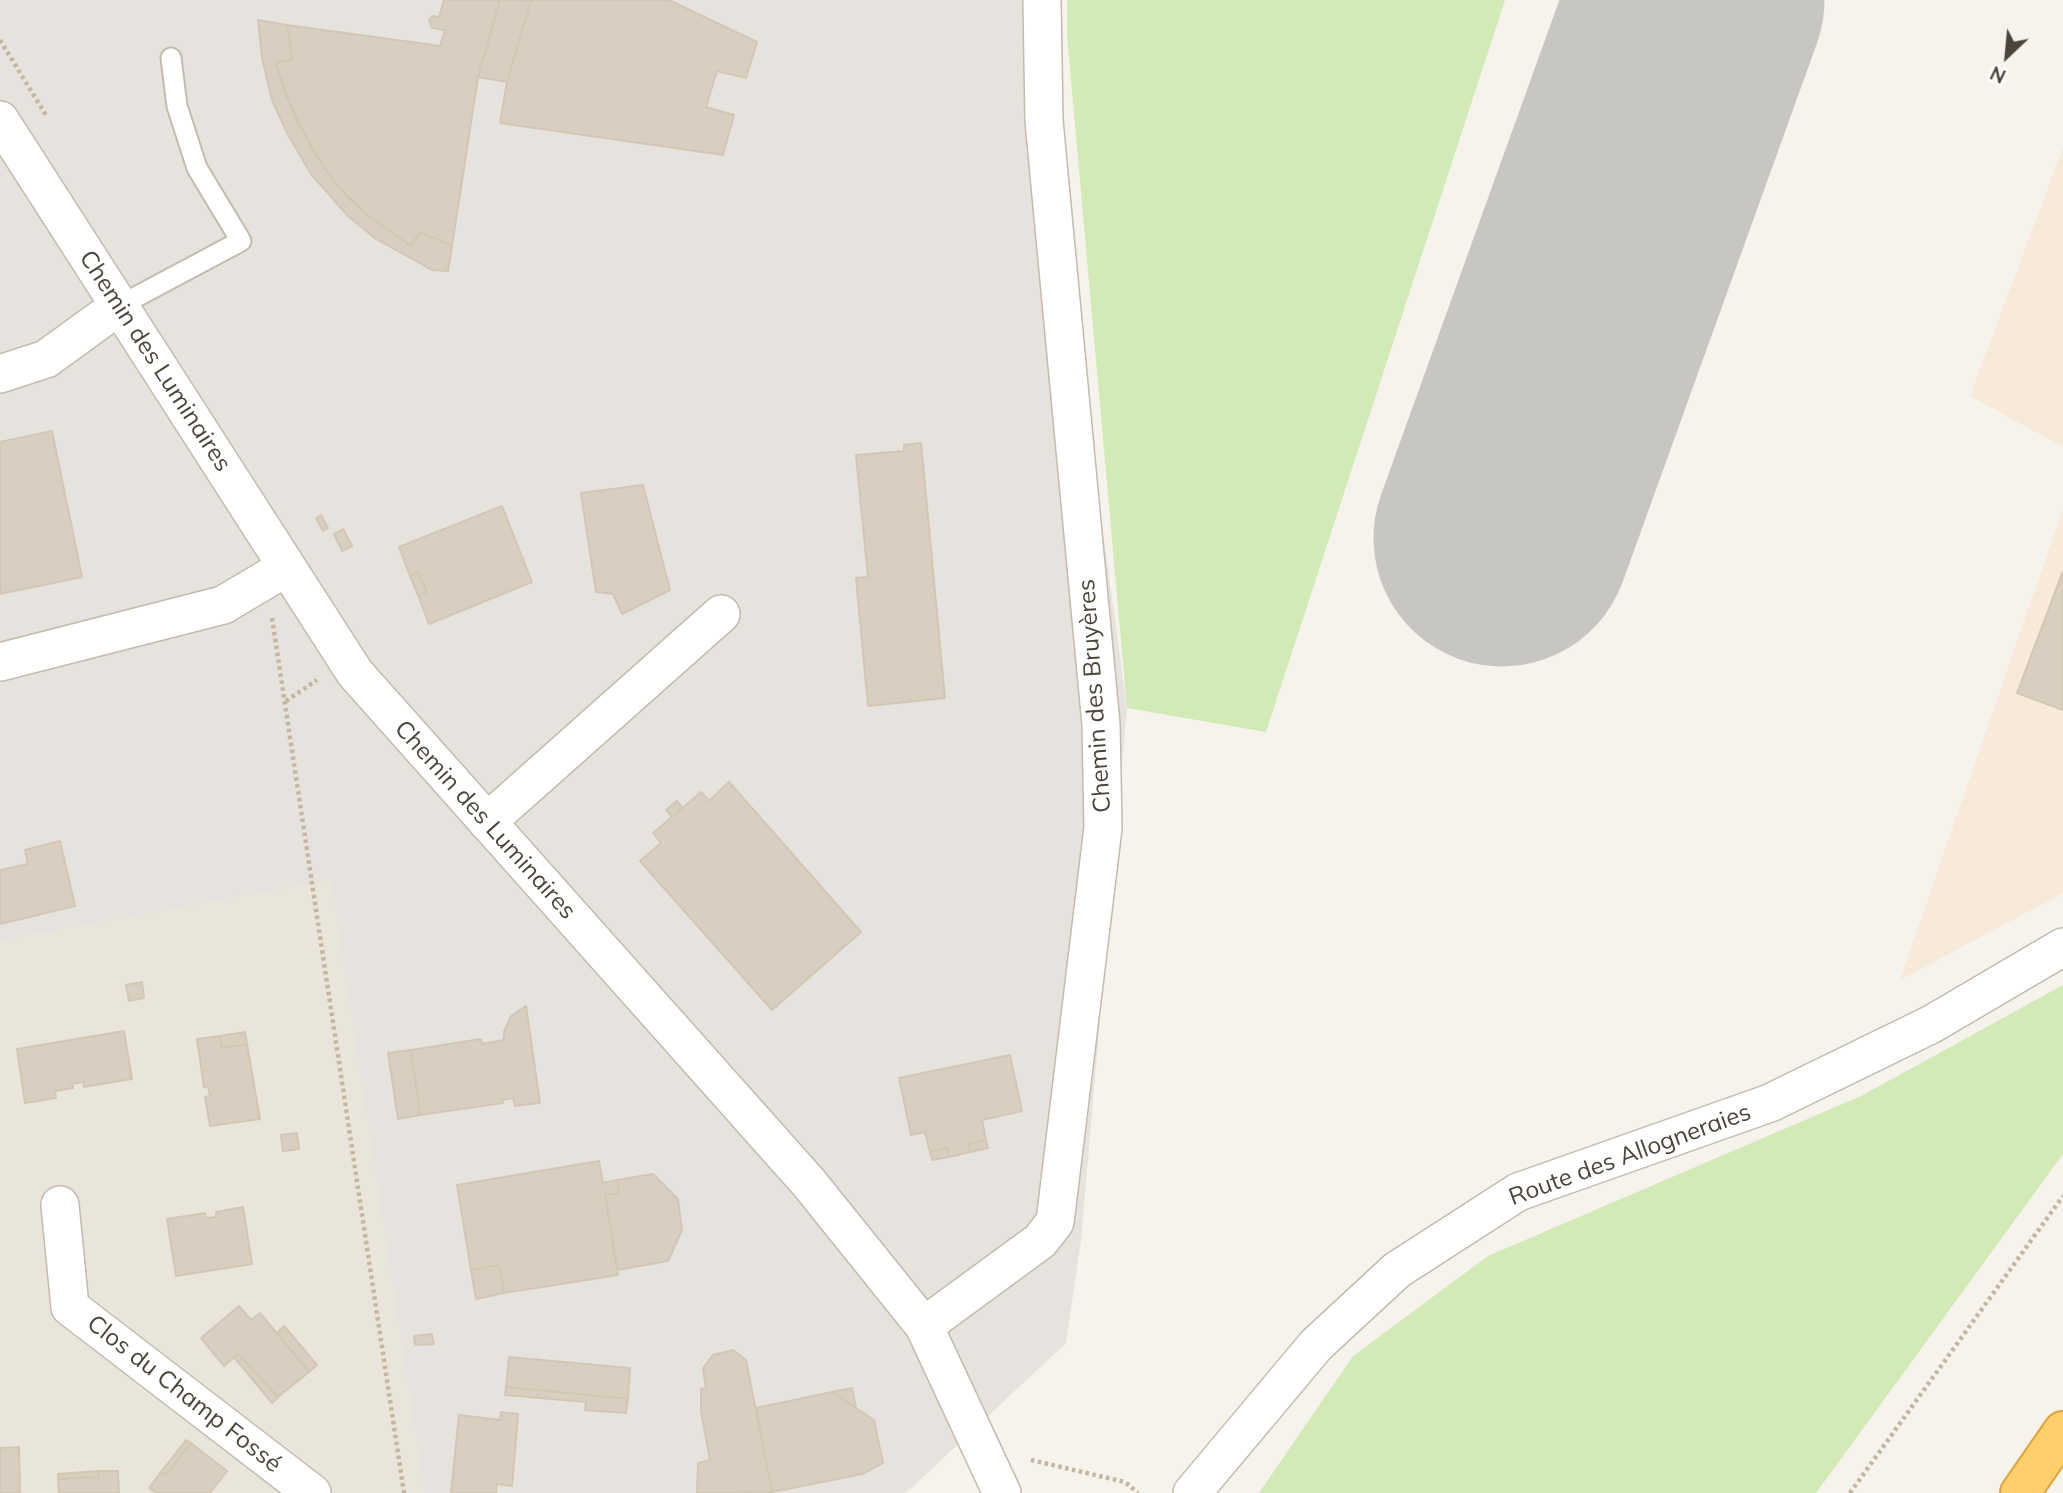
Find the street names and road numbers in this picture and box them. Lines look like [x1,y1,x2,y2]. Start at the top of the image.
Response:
street label: Chemin des Luminaires [73,245,237,477]
street label: Chemin des Bruyères [1072,578,1118,814]
street label: Chemin des Luminaires [388,715,582,925]
street label: Route des Allogneraies [1505,1098,1755,1212]
street label: Clos du Champ Fossé [81,1309,287,1479]

